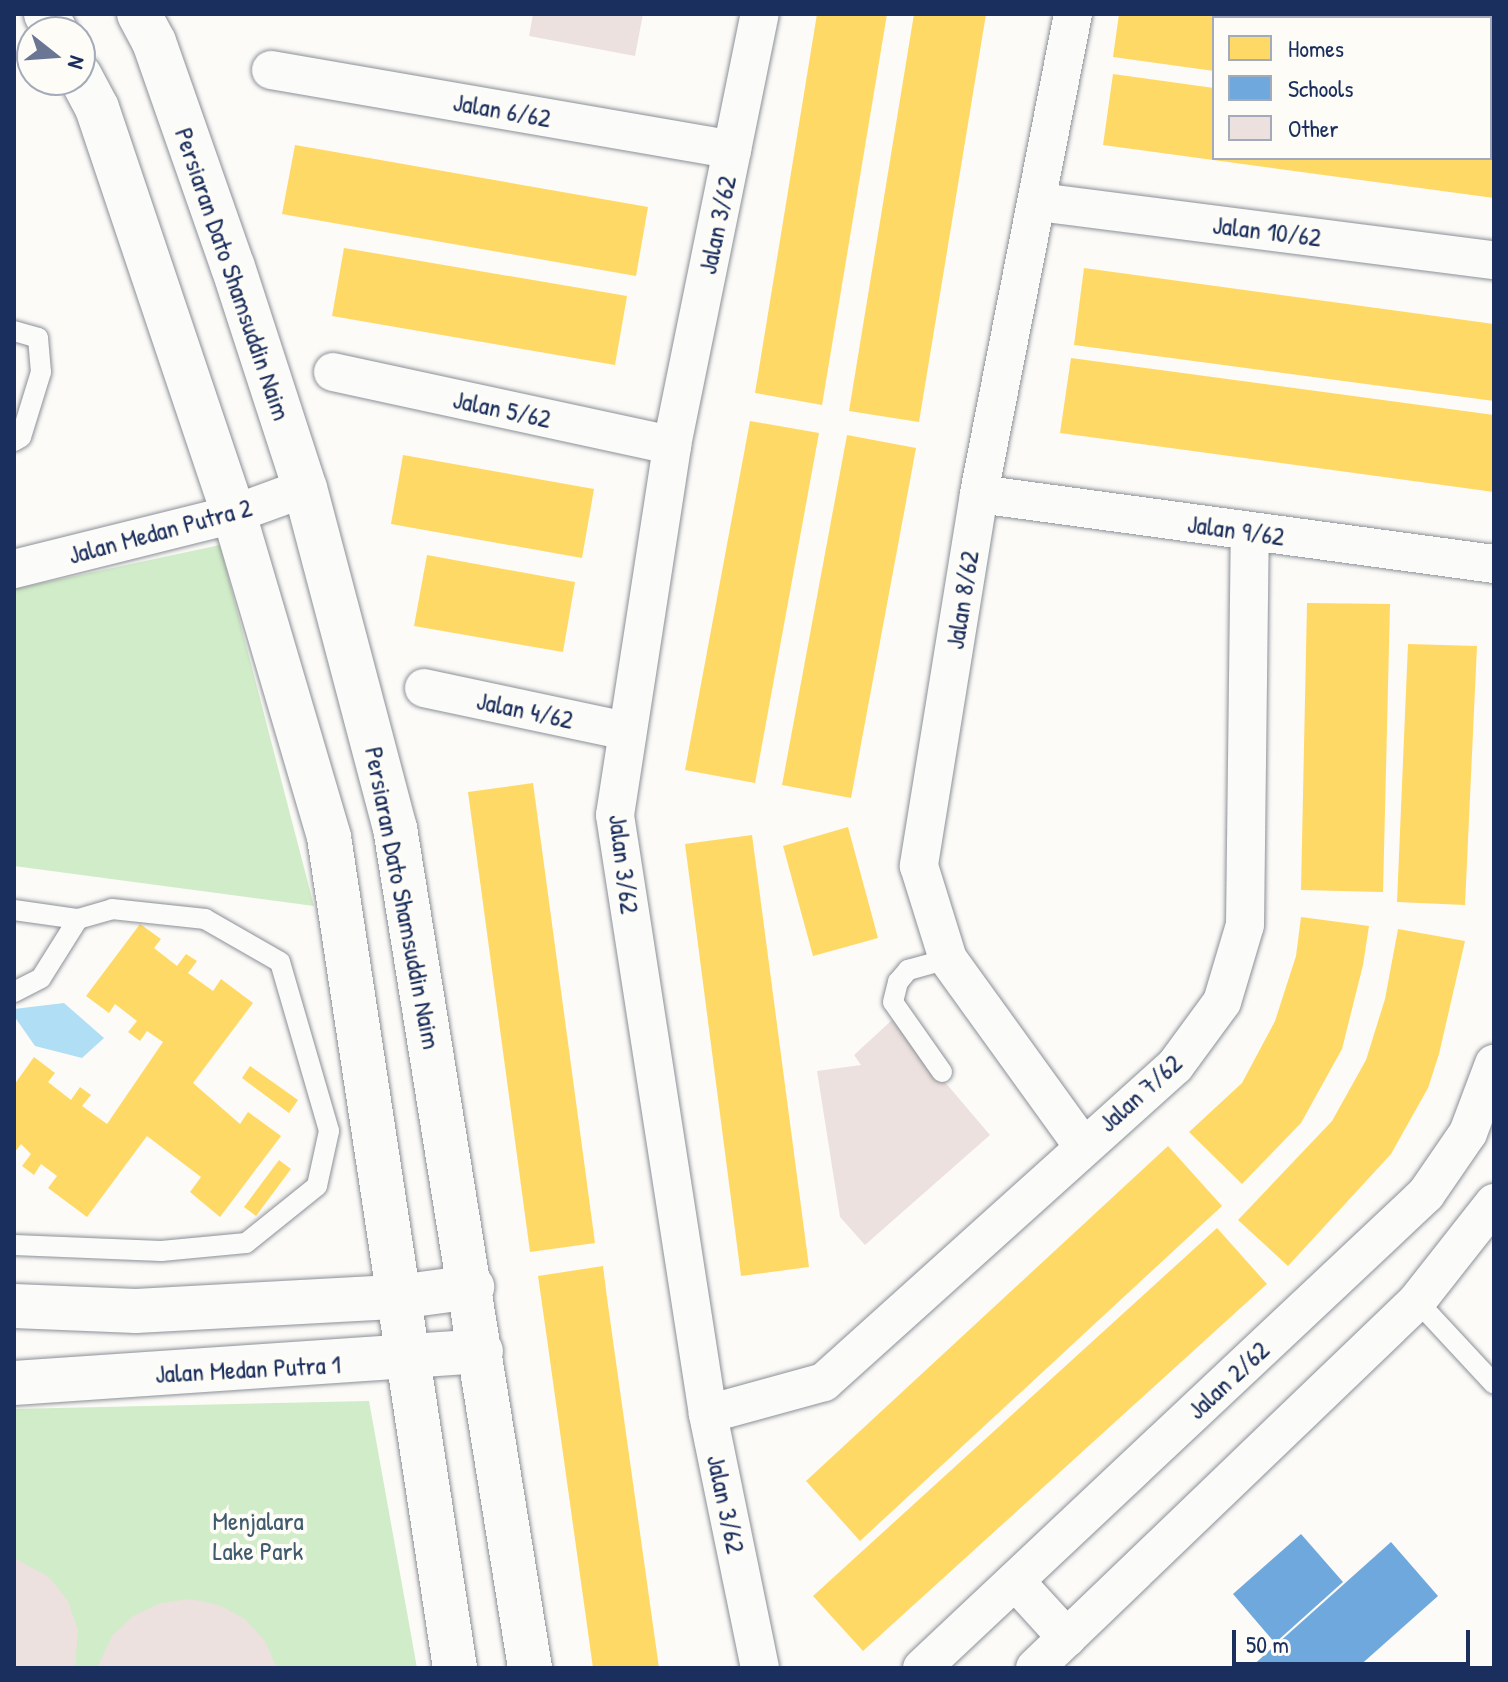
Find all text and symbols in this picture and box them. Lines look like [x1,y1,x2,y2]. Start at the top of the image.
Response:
north arrow [16,16,96,96]
legend [1212,16,1492,160]
text: Homes [1288,32,1344,64]
text: N [61,52,93,72]
text: Schools [1288,72,1353,104]
street label: Jalan 6/62 [451,86,553,134]
text: Other [1288,112,1338,144]
street label: Persiaran Dato Shamsuddin Naim [168,124,298,424]
street label: Jalan 3/62 [691,173,743,277]
street label: Jalan 10/62 [1211,209,1323,253]
street label: Jalan 5/62 [450,383,554,435]
street label: Jalan Medan Putra 2 [65,492,255,570]
street label: Jalan 9/62 [1185,508,1287,552]
street label: Jalan 8/62 [939,548,985,652]
street label: Jalan 4/62 [474,685,576,735]
street label: Persiaran Dato Shamsuddin Naim [358,744,448,1052]
street label: Jalan 3/62 [602,813,646,915]
street label: Jalan 7/62 [1092,1048,1188,1138]
street label: Jalan 2/62 [1181,1334,1275,1426]
street label: Jalan Medan Putra 1 [154,1349,342,1389]
street label: Jalan 3/62 [700,1452,752,1556]
park label: Menjalara Lake Park [212,1505,304,1566]
scale bar [1236,1614,1474,1664]
text: 50 m [1246,1628,1289,1660]

